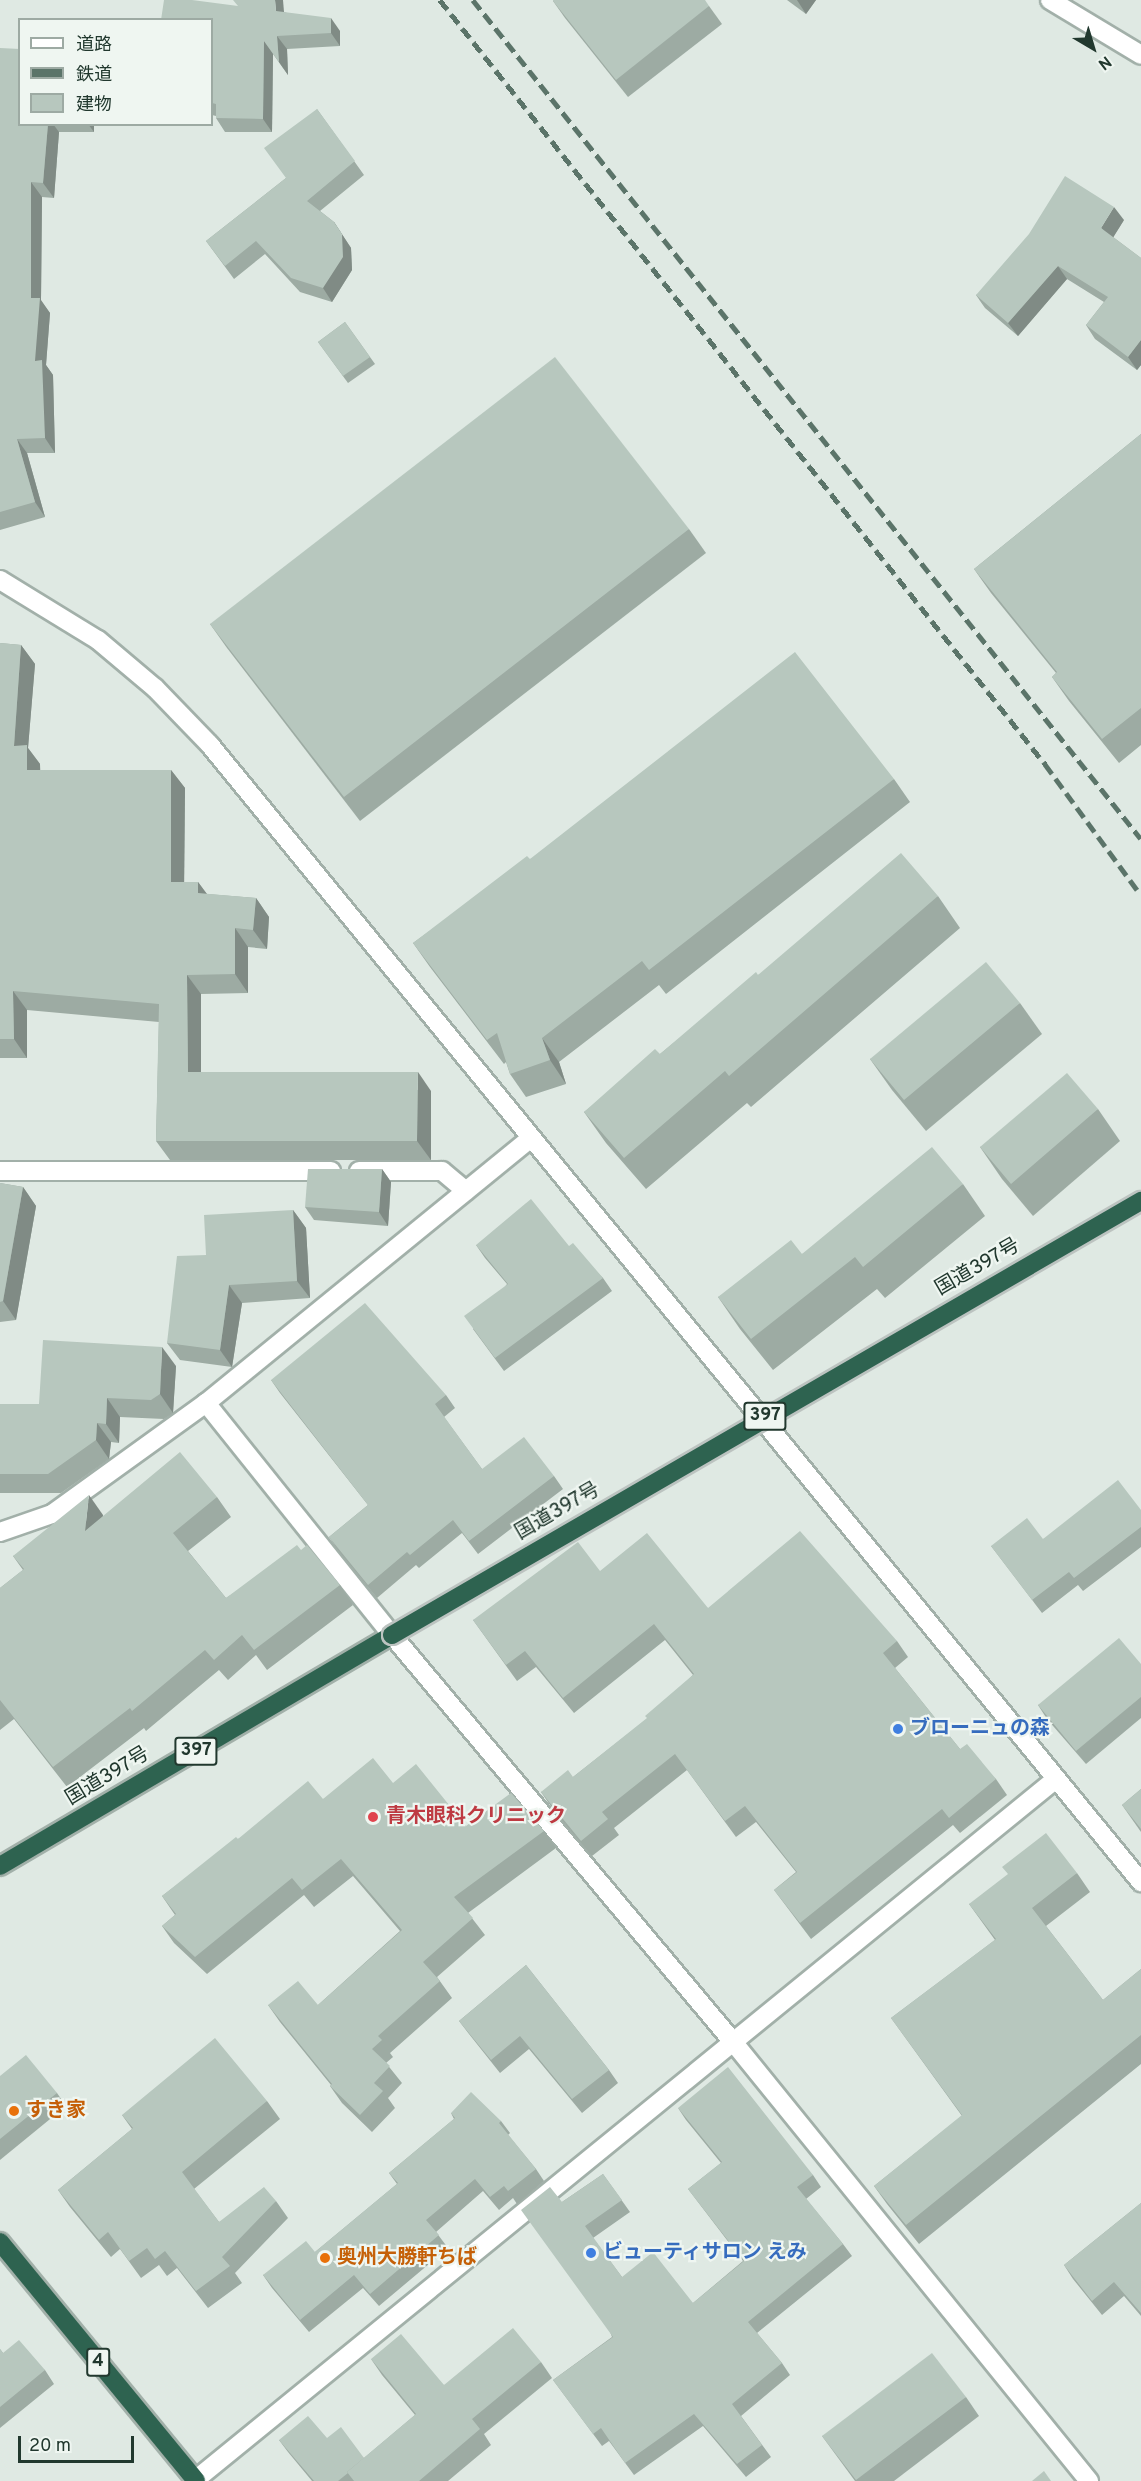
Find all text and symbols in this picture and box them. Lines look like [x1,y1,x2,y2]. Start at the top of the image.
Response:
legend [18,18,213,126]
north arrow [1063,18,1123,78]
text: 道路 [76,34,112,57]
text: N [1093,51,1115,74]
text: 鉄道 [76,64,112,87]
text: 建物 [76,94,112,117]
street label: 国道397号 [932,1234,1024,1302]
road number: 397 [742,1401,788,1431]
street label: 国道397号 [512,1478,604,1546]
place label: ブローニュの森 [910,1717,1050,1741]
marker: ブローニュの森 [891,1722,905,1736]
road number: 397 [174,1736,218,1766]
street label: 国道397号 [62,1743,154,1811]
place label: 青木眼科クリニック [386,1805,566,1829]
marker: 青木眼科クリニック [364,1808,382,1826]
place label: すき家 [26,2099,86,2123]
marker: すき家 [7,2104,21,2118]
place label: ビューティサロン えみ [603,2241,808,2265]
place label: 奥州大勝軒ちば [337,2246,477,2270]
marker: ビューティサロン えみ [584,2246,598,2260]
marker: 奥州大勝軒ちば [318,2251,332,2265]
road number: 4 [86,2347,110,2377]
scale bar [21,2424,136,2462]
text: 20 m [29,2435,71,2458]

